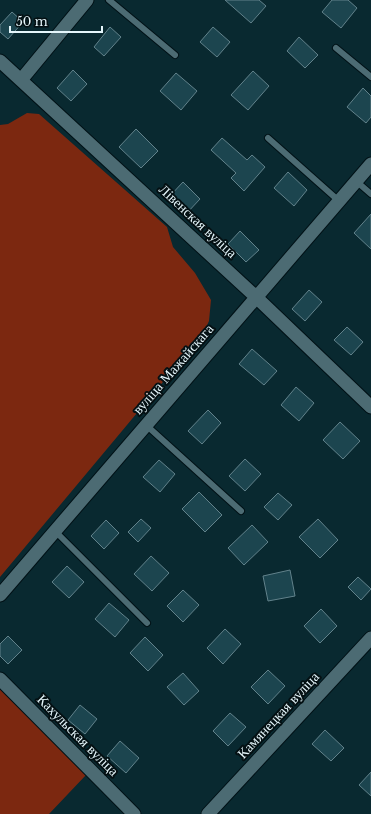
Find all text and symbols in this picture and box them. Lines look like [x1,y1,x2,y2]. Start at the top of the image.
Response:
scale bar [10,8,102,34]
text: 50 m [16,14,48,29]
street label: Лівенская вуліца [155,180,241,262]
street label: вуліца Мажайскага [129,319,218,418]
street label: Камянецкая вуліца [233,667,323,762]
street label: Кахульская вуліца [33,690,123,780]

